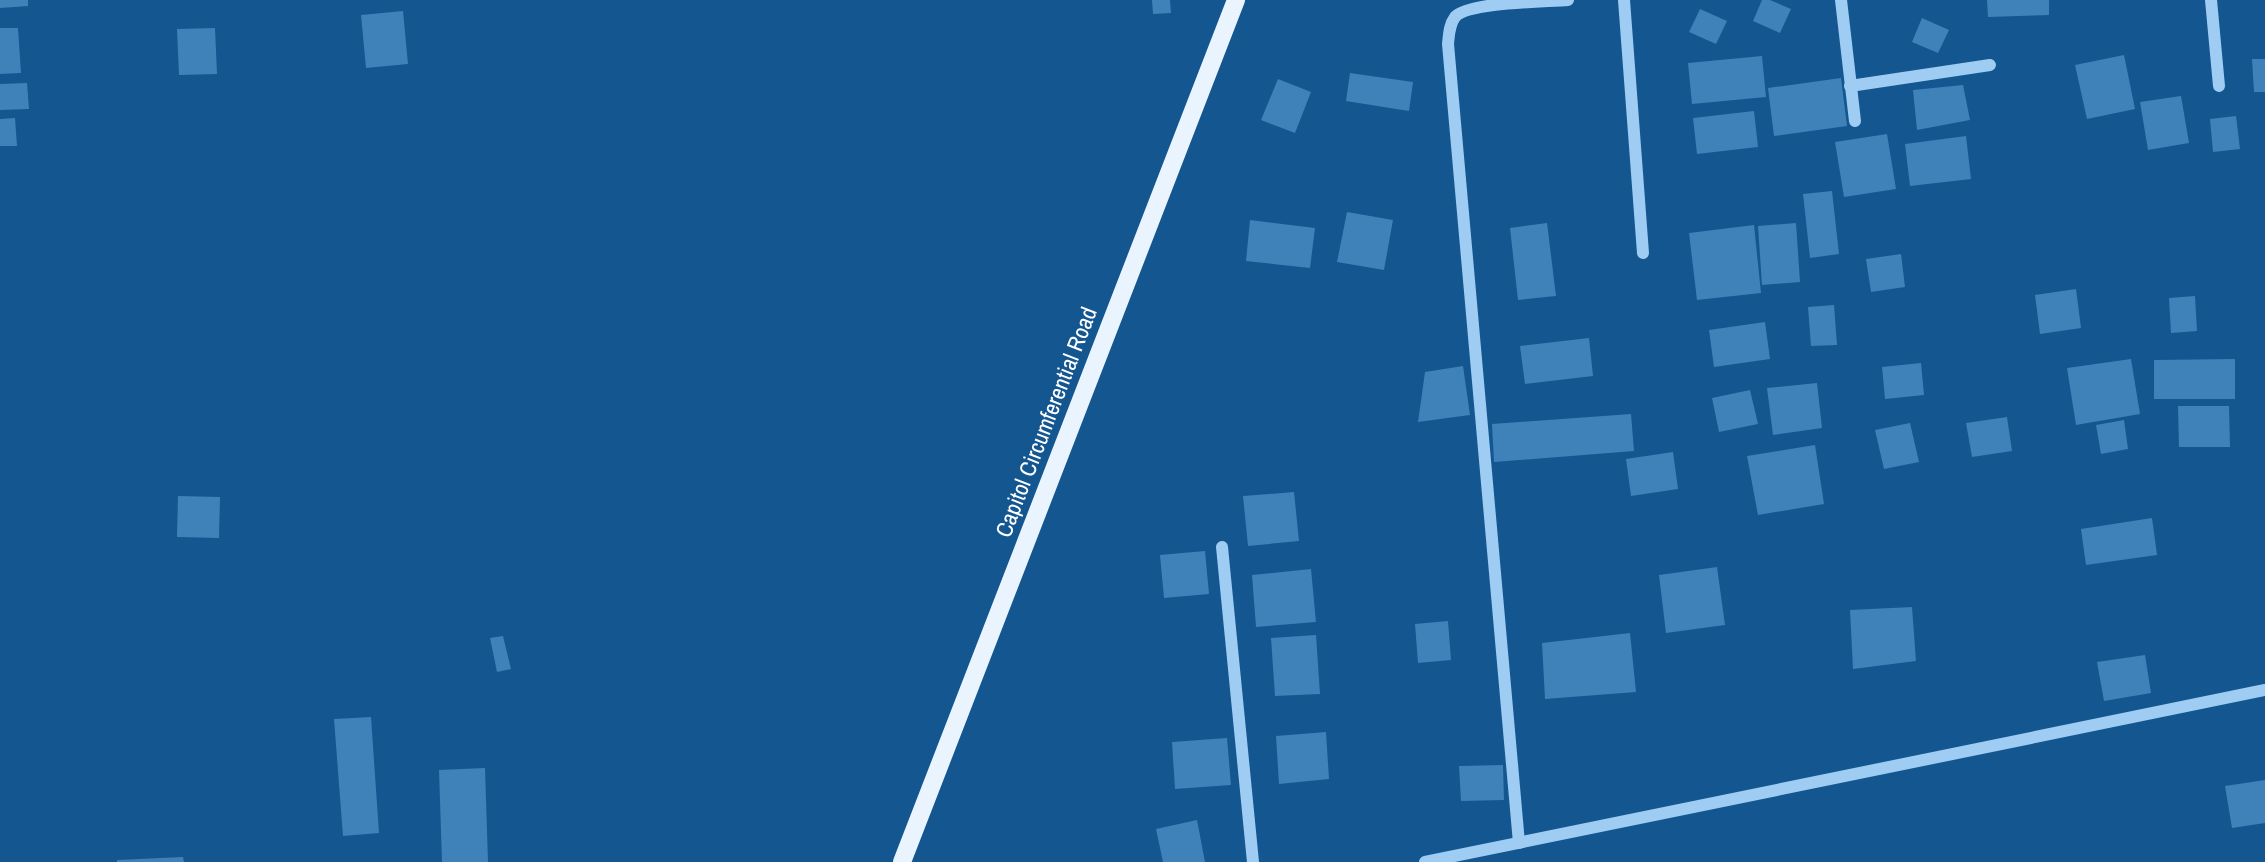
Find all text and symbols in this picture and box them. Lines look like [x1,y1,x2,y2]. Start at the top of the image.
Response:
street label: Capitol Circumferential Road [987,302,1104,541]

